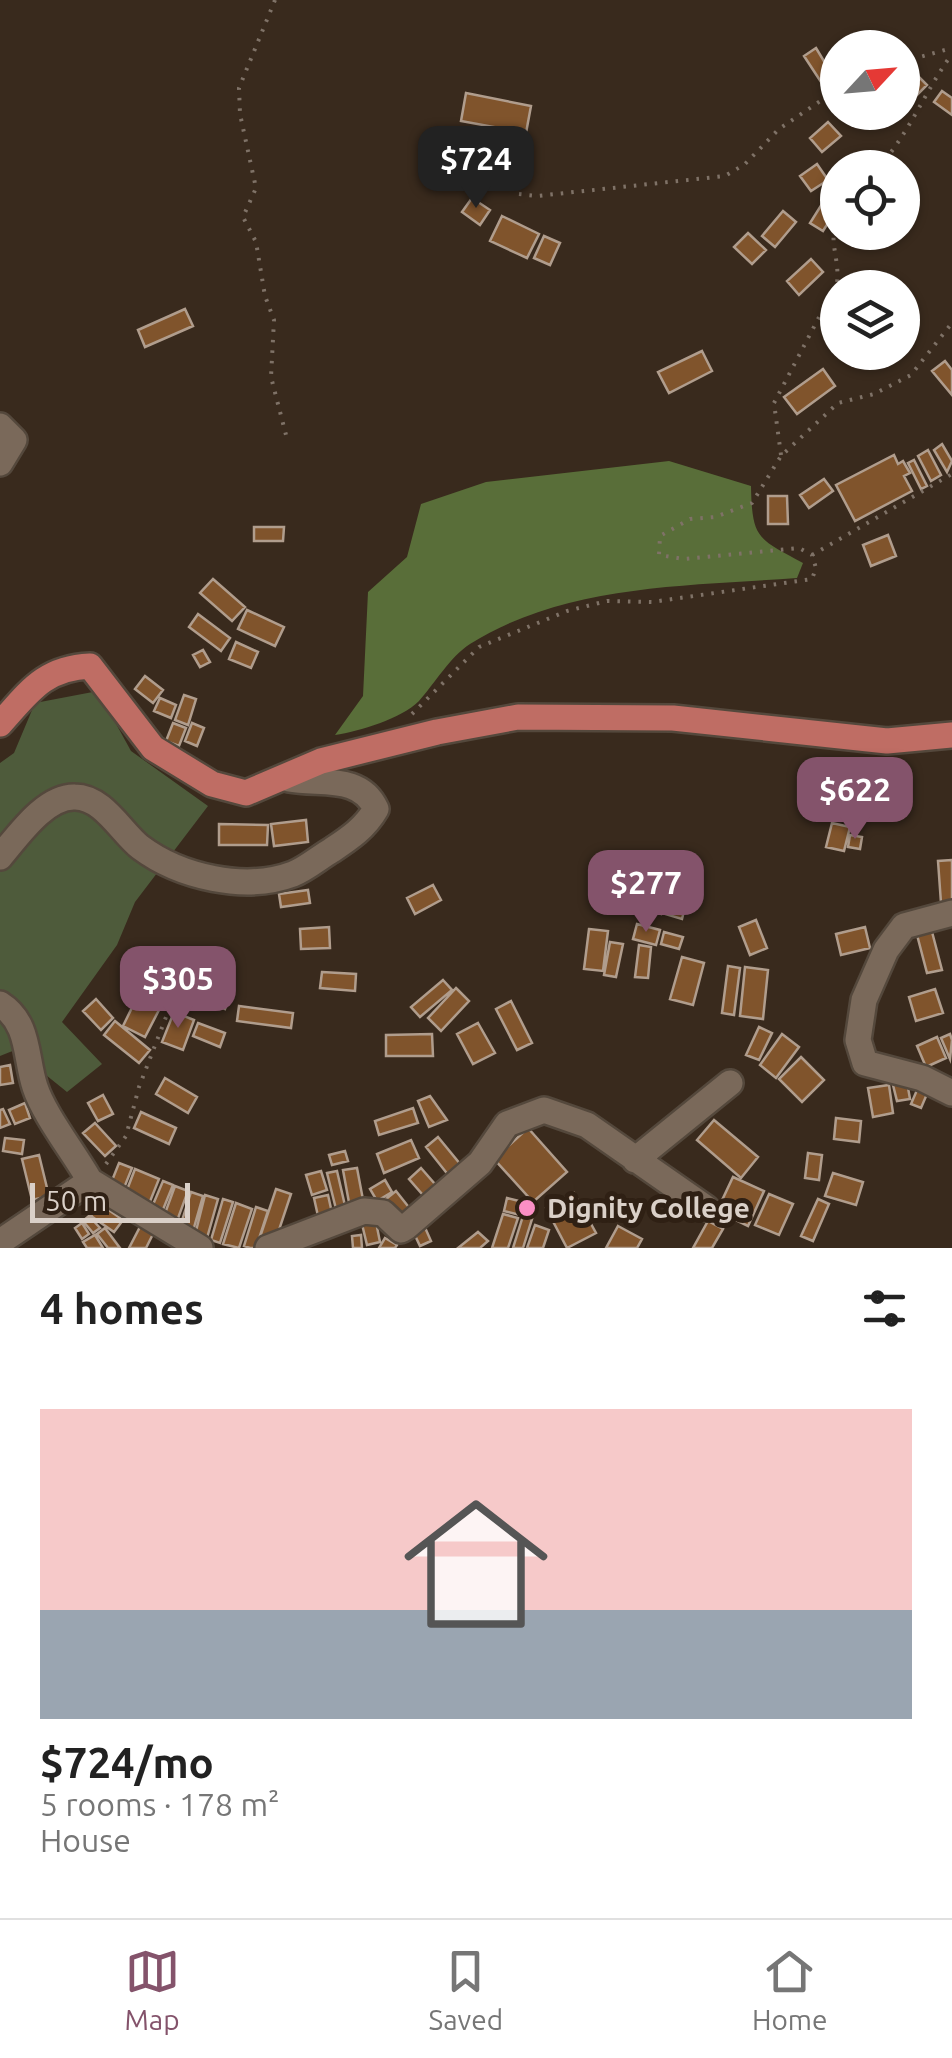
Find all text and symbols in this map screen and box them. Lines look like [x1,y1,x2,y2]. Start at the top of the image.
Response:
north arrow [820,30,920,130]
map controls [820,30,920,370]
pin: $724 [417,126,535,211]
text: $724 [440,140,512,176]
button: locate [820,150,920,250]
button: layers [820,270,920,370]
pin: $622 [796,757,914,842]
text: $622 [819,771,891,807]
pin: $277 [587,850,705,935]
text: $277 [610,864,682,900]
pin: $305 [119,946,237,1031]
text: $305 [142,960,214,996]
scale bar [30,1178,190,1222]
text: 50 m [45,1185,107,1216]
place label: Dignity College [547,1192,750,1223]
marker: Dignity College [516,1197,538,1219]
icon: filters [857,1281,912,1336]
text: 4 homes [40,1285,204,1332]
icon: home [386,1474,566,1654]
text: $724/mo [40,1739,214,1786]
text: 5 rooms · 178 m² [40,1786,280,1822]
text: House [40,1822,131,1858]
tab: Map [124,1944,180,2035]
tab: Saved [429,1944,503,2035]
tab: Home [752,1944,828,2035]

